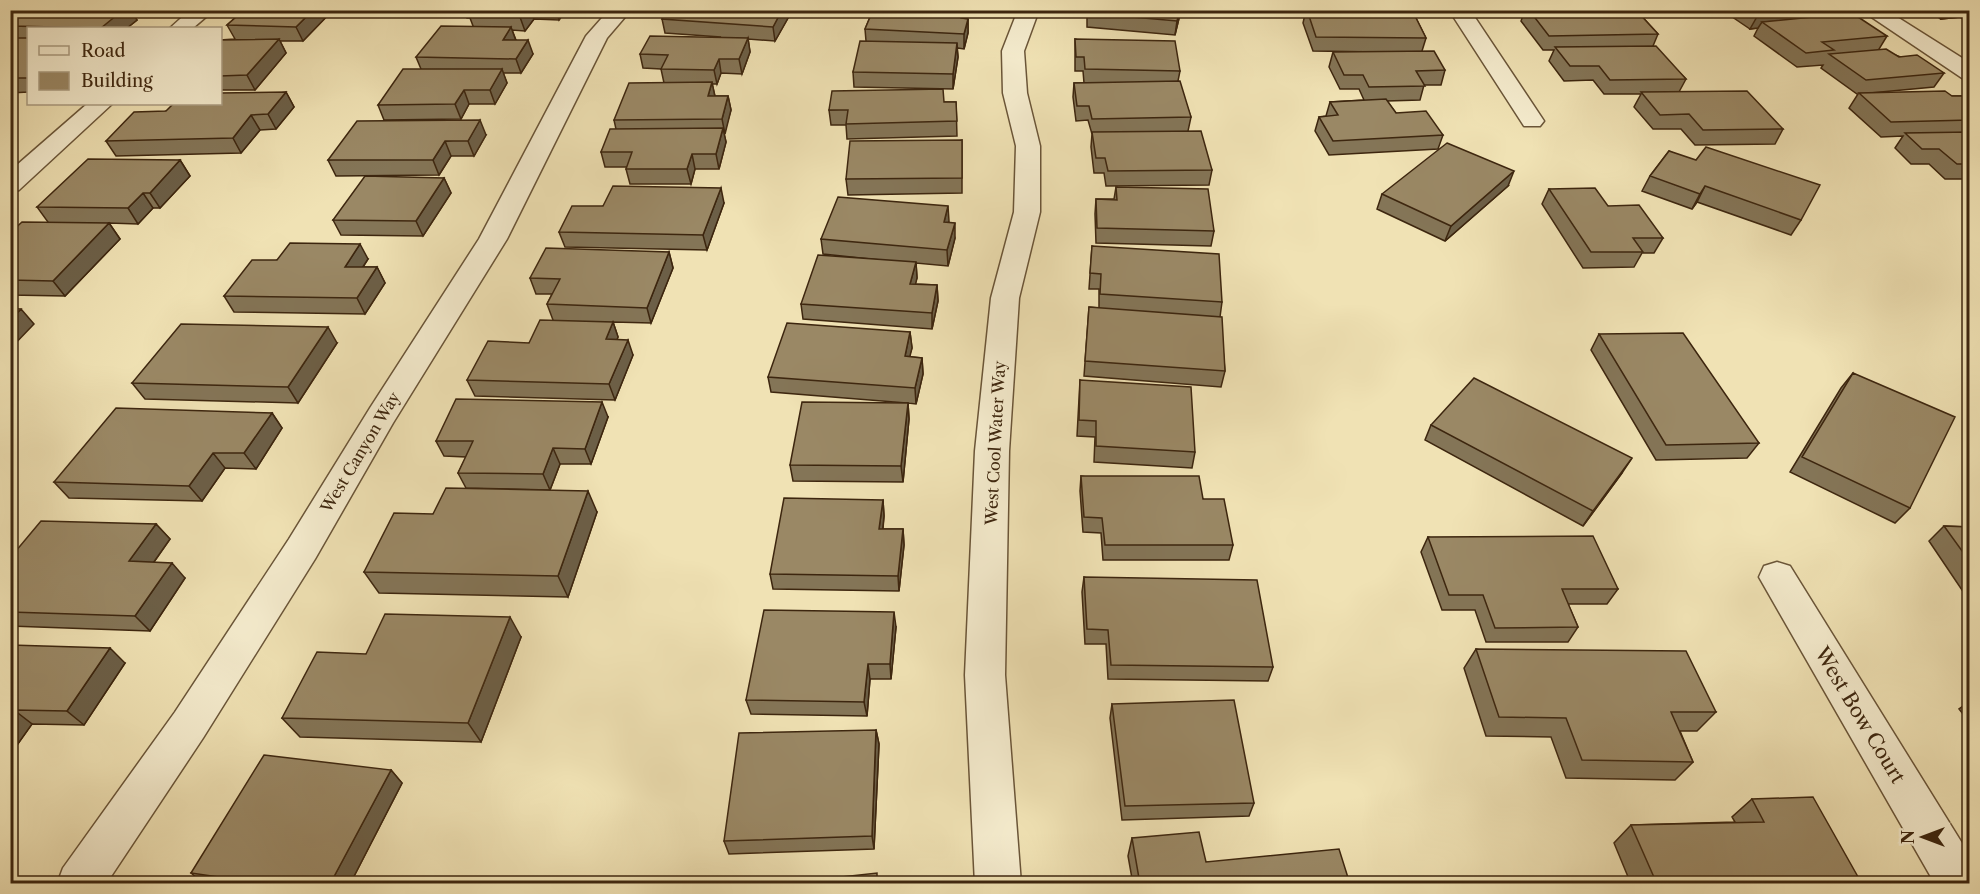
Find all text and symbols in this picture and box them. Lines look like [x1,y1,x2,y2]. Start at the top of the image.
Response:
legend [27,27,222,105]
text: Road [81,40,126,62]
text: Building [81,70,153,92]
street label: West Cool Water Way [981,359,1009,527]
street label: West Canyon Way [316,387,404,517]
street label: West Bow Court [1809,642,1910,788]
north arrow [1893,807,1953,867]
text: N [1898,830,1918,844]

